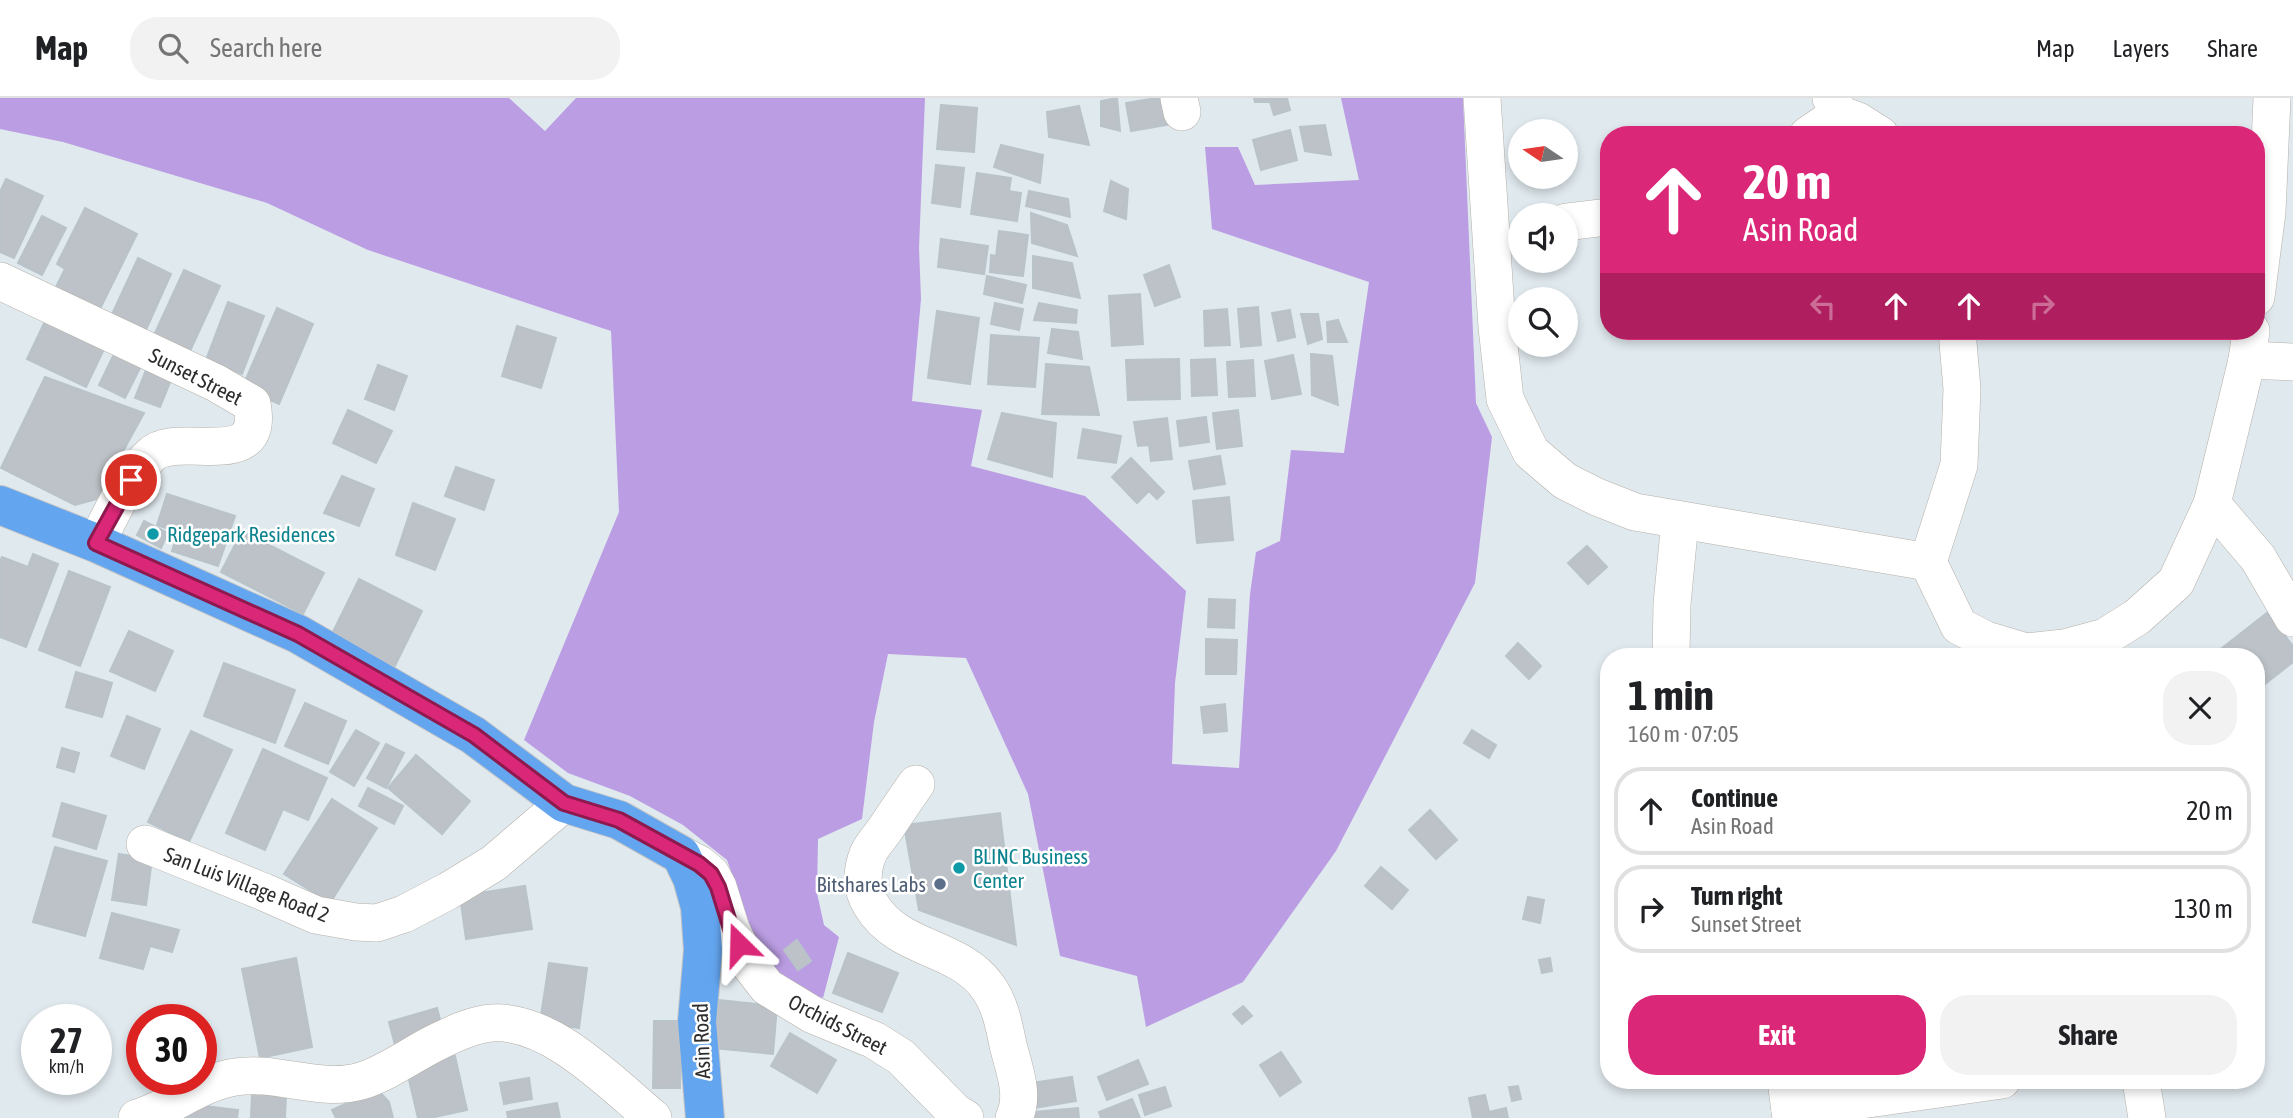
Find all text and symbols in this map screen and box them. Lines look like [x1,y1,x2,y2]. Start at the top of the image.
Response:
search box [130,17,620,80]
text: Map [35,29,88,67]
icon: search [154,29,192,67]
text: Search here [210,33,322,63]
text: Map [2036,35,2075,62]
text: Layers [2113,35,2169,62]
text: Share [2207,35,2258,62]
north arrow [1508,119,1578,189]
map controls [1508,119,1578,357]
text: 20 m [1743,153,1831,209]
icon: ahead [1628,154,1719,245]
button: sound [1508,203,1578,273]
text: Asin Road [1743,211,1858,248]
button: search [1508,287,1578,357]
icon: left [1804,287,1842,325]
icon: ahead [1877,287,1915,325]
icon: ahead [1950,287,1988,325]
icon: right [2023,287,2061,325]
street label: Sunset Street [146,342,246,410]
pin [101,450,161,510]
icon: arrive [112,461,150,499]
place label: Ridgepark Residences [167,522,335,546]
marker: Ridgepark Residences [145,526,161,542]
text: 1 min [1628,671,1714,719]
button: close [2163,671,2237,745]
text: 160 m · 07:05 [1628,721,1739,747]
text: Continue [1691,783,1778,813]
icon: ahead [1632,792,1670,830]
text: 20 m [2186,796,2233,826]
text: Asin Road [1691,813,1774,839]
street label: San Luis Village Road 2 [161,841,333,927]
place label: BLINC Business Center [973,844,1088,892]
marker: BLINC Business Center [951,860,967,876]
place label: Bitshares Labs [817,872,926,896]
marker: Bitshares Labs [932,876,948,892]
text: Turn right [1691,881,1782,911]
icon: right [1632,890,1670,928]
text: 130 m [2174,894,2233,924]
position arrow [702,907,776,981]
text: Sunset Street [1691,911,1802,937]
street label: Orchids Street [785,989,891,1059]
button: Exit [1628,995,1926,1075]
button: Share [1940,995,2237,1075]
street label: Asin Road [688,1003,714,1079]
speed limit sign: 30 [126,1004,217,1095]
text: 27 [50,1020,83,1060]
text: km/h [49,1056,84,1077]

